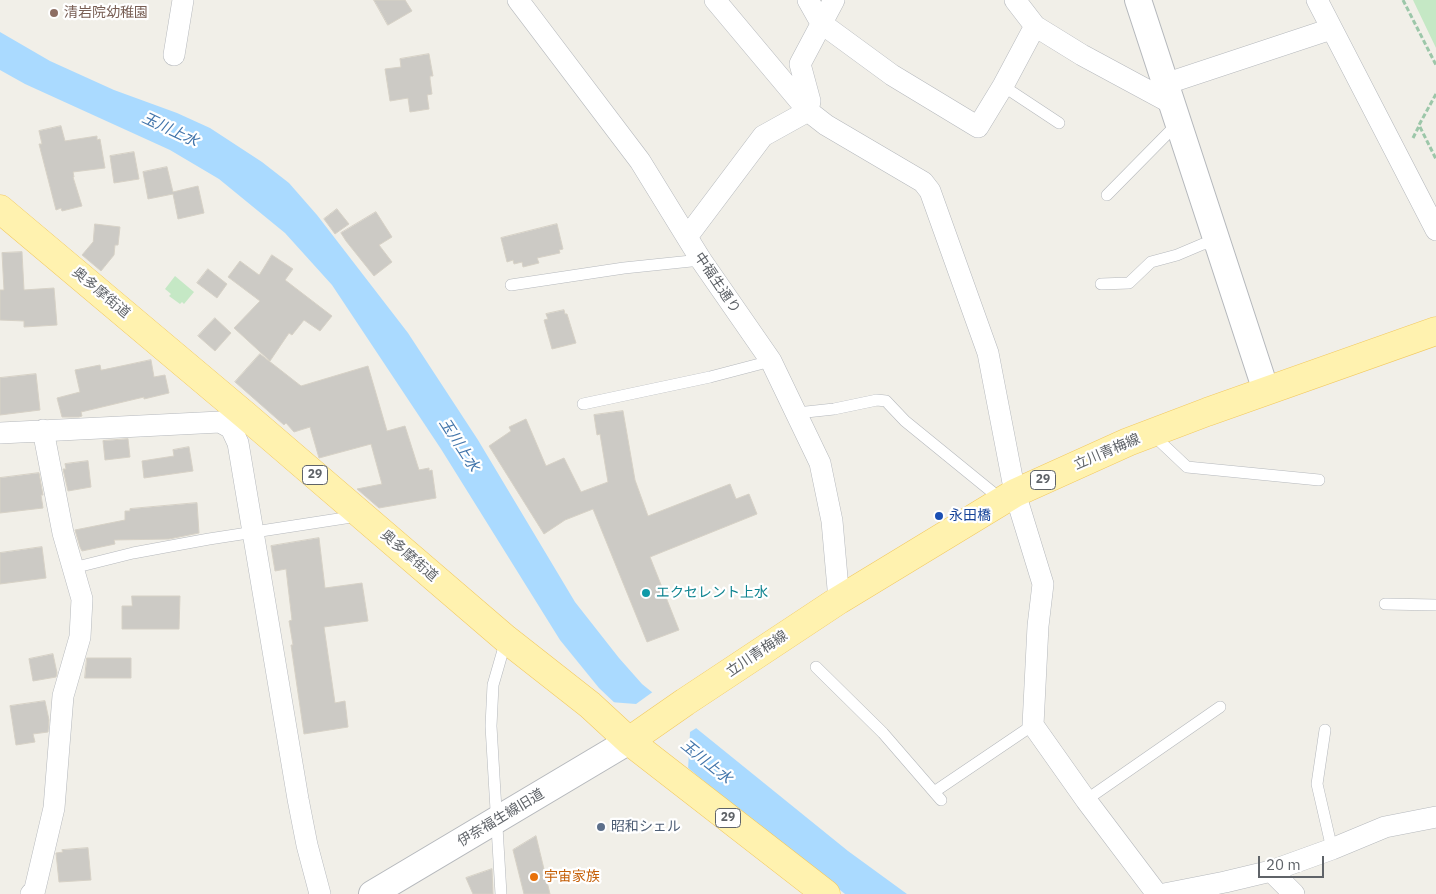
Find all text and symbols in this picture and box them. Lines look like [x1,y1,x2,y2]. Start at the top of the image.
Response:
place label: 清岩院幼稚園 [64,5,148,21]
marker: 清岩院幼稚園 [48,7,60,19]
water label: 玉川上水 [139,109,201,151]
street label: 中福生通り [690,249,744,317]
street label: 奥多摩街道 [69,264,133,322]
water label: 玉川上水 [435,415,483,475]
street label: 立川青梅線 [1072,431,1142,473]
road number: 29 [302,466,328,484]
road number: 29 [1030,470,1056,490]
place label: 永田橋 [949,508,991,524]
marker: 永田橋 [933,510,945,522]
street label: 奥多摩街道 [377,527,441,585]
place label: エクセレント上水 [656,585,768,601]
marker: エクセレント上水 [640,587,652,599]
street label: 立川青梅線 [723,627,791,681]
water label: 玉川上水 [677,736,735,788]
street label: 伊奈福生線旧道 [455,786,547,850]
road number: 29 [716,808,740,828]
place label: 昭和シェル [611,819,681,835]
marker: 昭和シェル [595,821,607,833]
scale bar [1261,846,1327,878]
text: 20 m [1266,855,1301,874]
place label: 宇宙家族 [544,869,600,885]
marker: 宇宙家族 [528,871,540,883]

